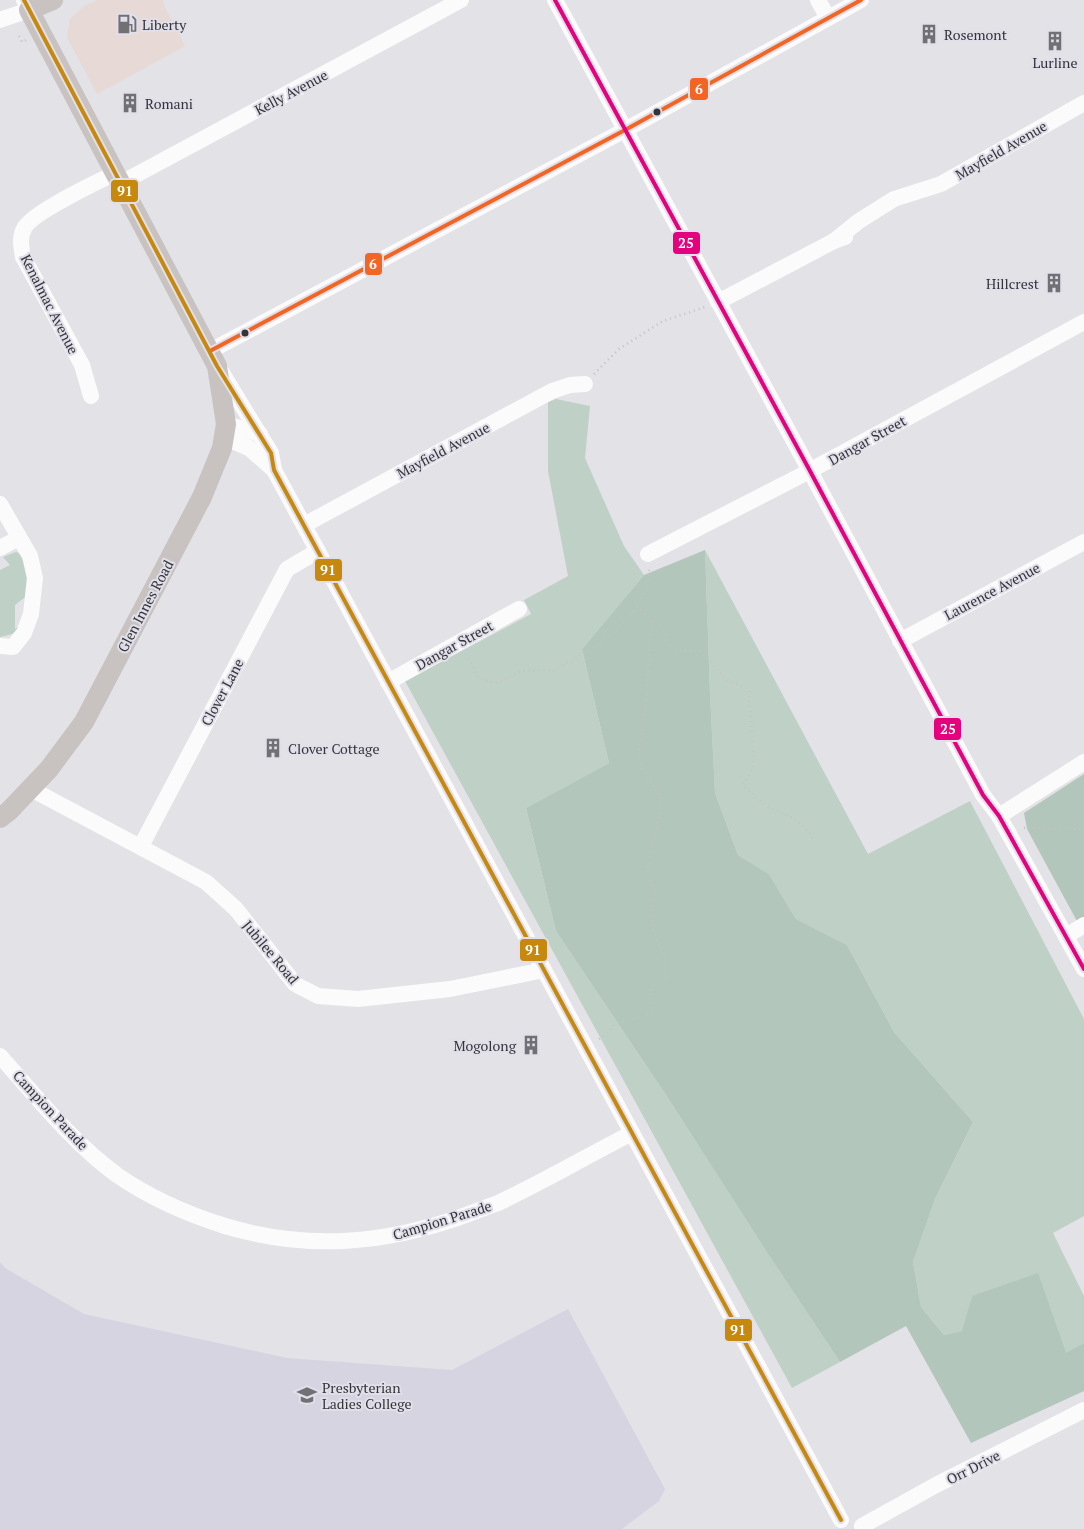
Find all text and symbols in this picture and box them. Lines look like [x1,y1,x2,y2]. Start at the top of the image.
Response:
fuel station icon: Liberty [116,13,138,35]
place label: Liberty [142,15,187,34]
building icon: Rosemont [918,23,940,45]
place label: Rosemont [944,25,1008,44]
building icon: Lurline [1044,30,1066,52]
place label: Lurline [1033,53,1077,72]
street label: Kelly Avenue [251,65,331,119]
line badge: 6 [689,77,709,101]
text: 6 [695,79,703,98]
building icon: Romani [119,92,141,114]
place label: Romani [145,94,193,113]
unlabelled marker [652,107,662,117]
street label: Mayfield Avenue [952,116,1050,184]
line badge: 91 [110,179,139,203]
text: 91 [117,181,133,200]
line badge: 25 [672,231,701,255]
text: 25 [678,233,694,252]
street label: Kenalmac Avenue [17,251,83,357]
line badge: 6 [364,252,383,276]
text: 6 [369,254,377,273]
building icon: Hillcrest [1043,272,1065,294]
place label: Hillcrest [986,274,1040,293]
unlabelled marker [240,328,250,338]
street label: Dangar Street [825,410,910,469]
street label: Mayfield Avenue [393,418,493,482]
street label: Glen Innes Road [113,556,177,655]
line badge: 91 [314,558,343,582]
street label: Laurence Avenue [941,558,1043,624]
text: 91 [320,560,336,579]
street label: Dangar Street [412,615,497,674]
street label: Clover Lane [196,655,248,729]
line badge: 25 [933,717,962,741]
text: 25 [940,719,956,738]
building icon: Clover Cottage [262,737,284,759]
place label: Clover Cottage [288,739,380,758]
street label: Jubilee Road [239,916,303,988]
line badge: 91 [519,938,548,962]
text: 91 [525,940,541,959]
building icon: Mogolong [520,1034,542,1056]
place label: Mogolong [453,1036,517,1055]
street label: Campion Parade [9,1066,93,1154]
street label: Campion Parade [390,1196,494,1244]
line badge: 91 [724,1318,753,1342]
text: 91 [730,1320,746,1339]
place label: Presbyterian Ladies College [322,1378,412,1413]
school or university icon: Presbyterian Ladies College [296,1384,318,1406]
street label: Orr Drive [943,1445,1003,1489]

